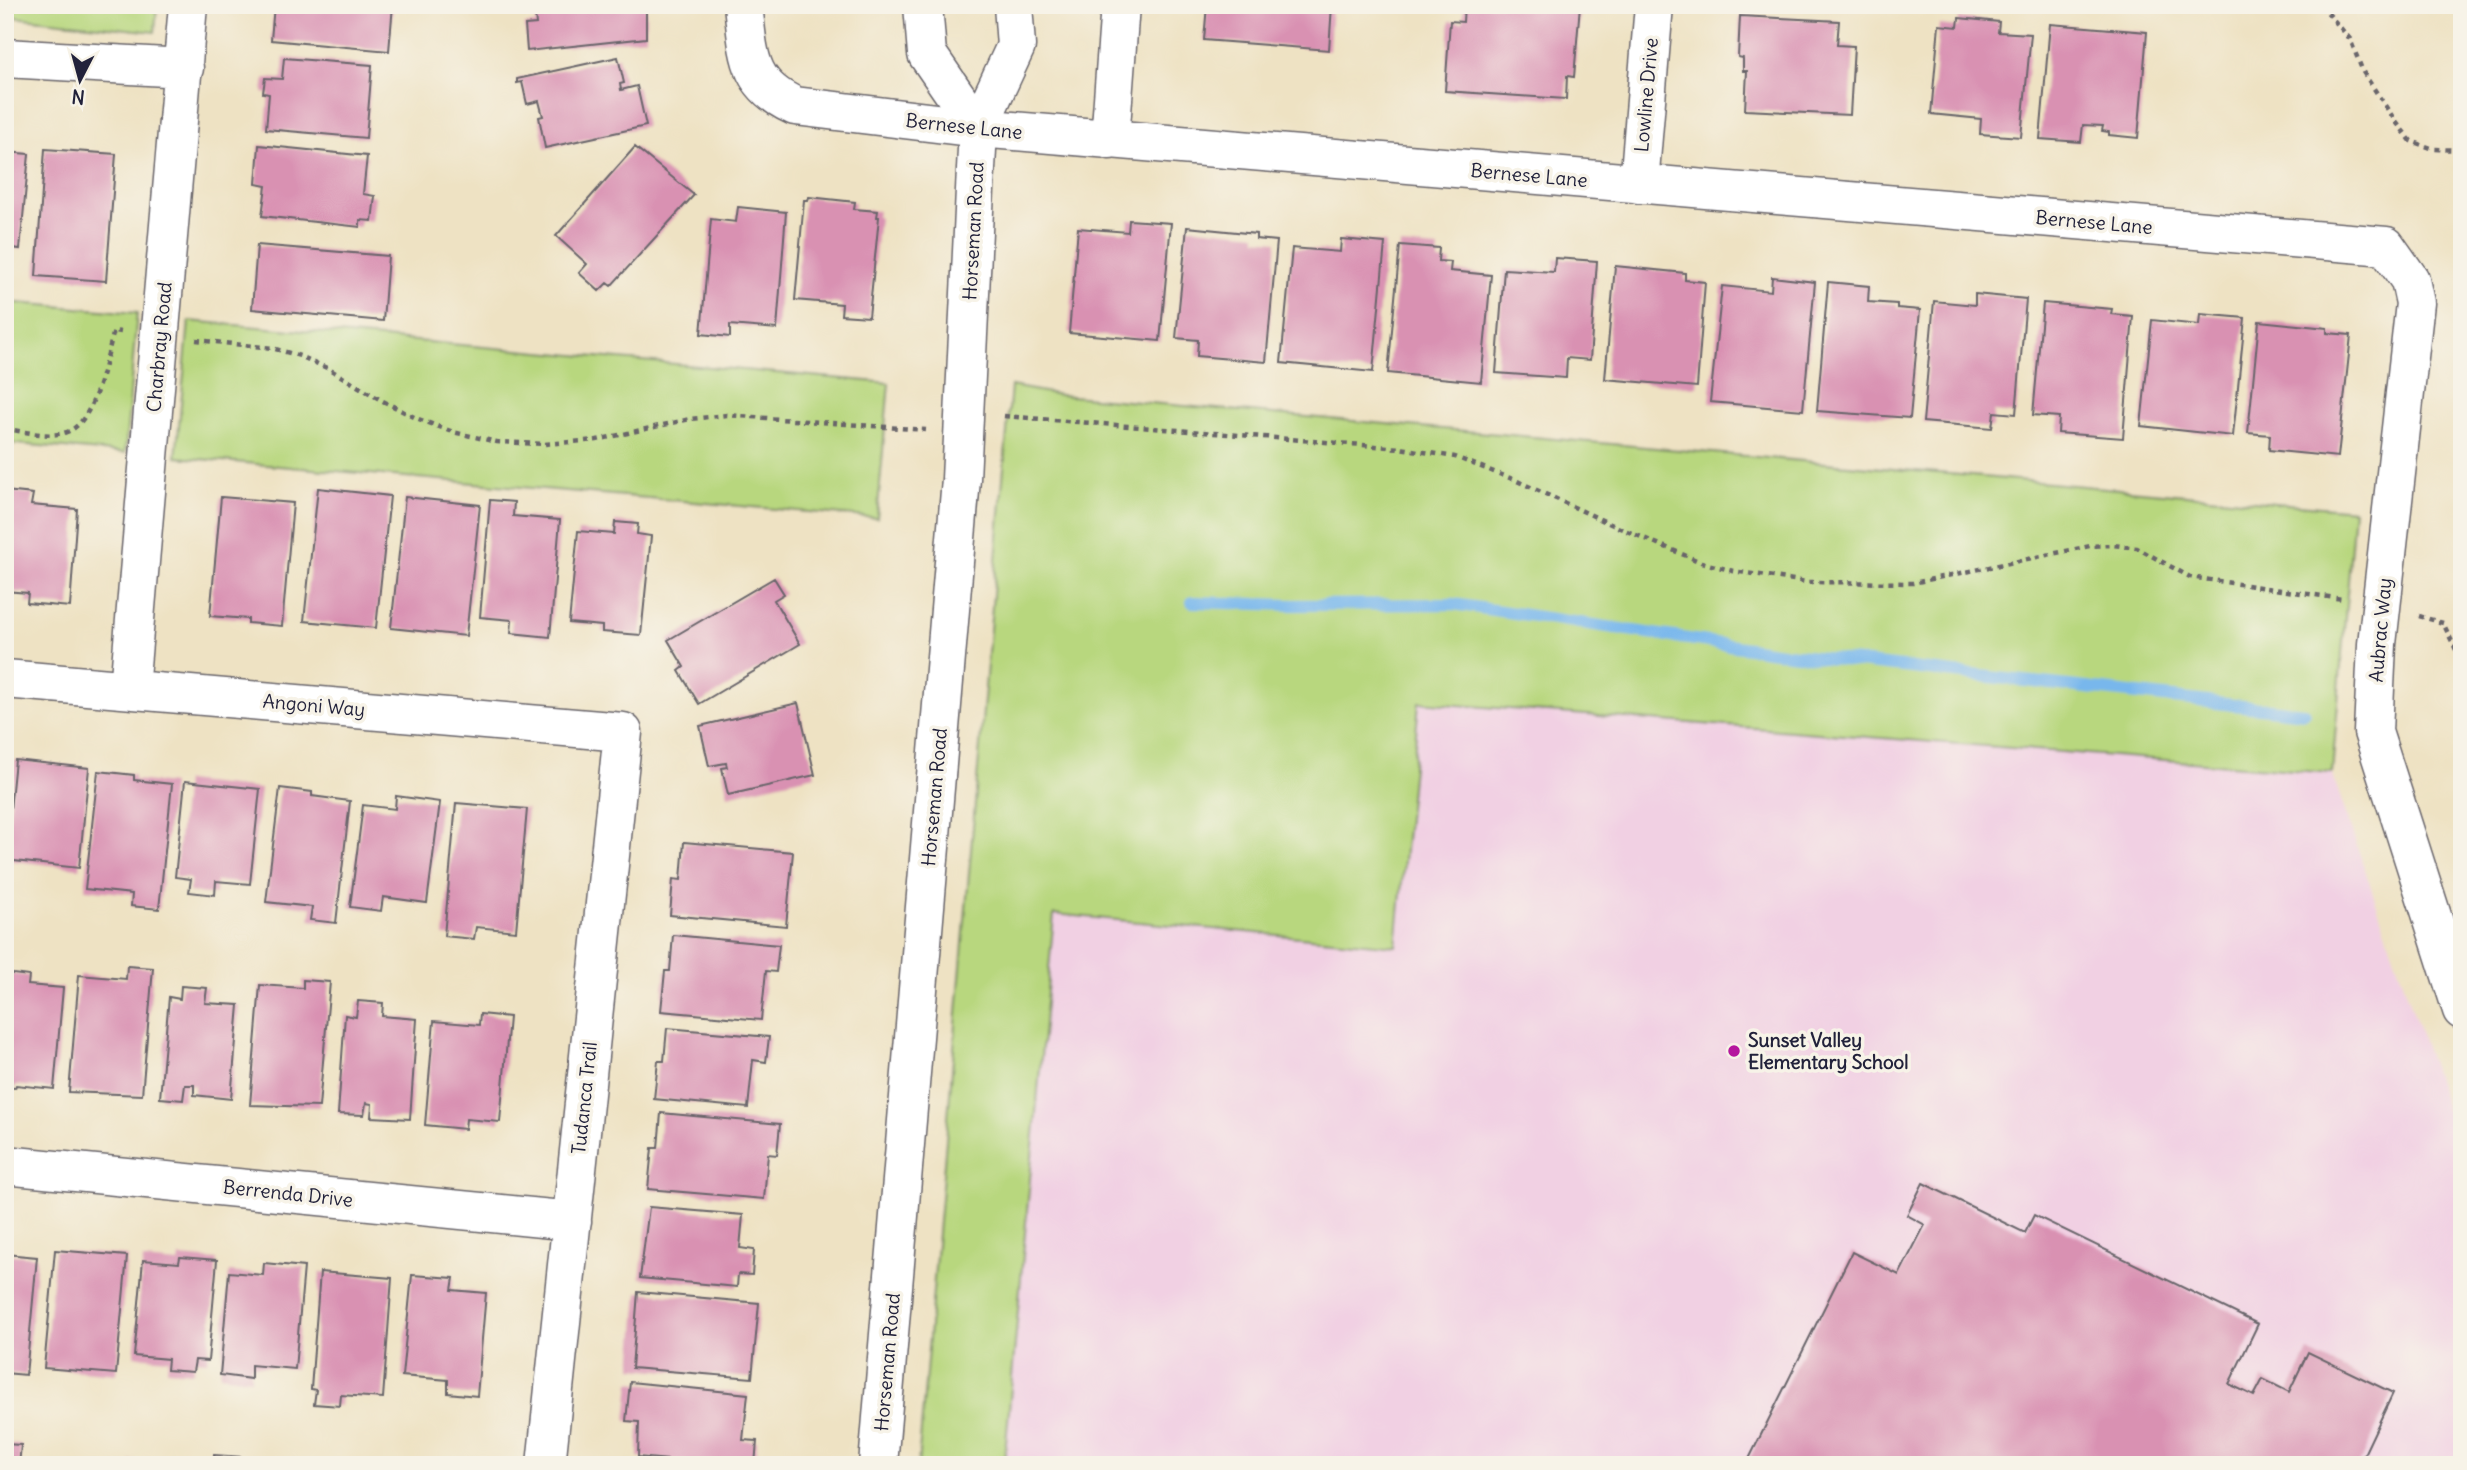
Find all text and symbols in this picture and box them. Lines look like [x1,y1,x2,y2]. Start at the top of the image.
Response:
street label: Lowline Drive [1629,37,1663,153]
north arrow [46,46,116,116]
text: N [70,84,86,110]
street label: Bernese Lane [904,108,1024,144]
street label: Bernese Lane [1469,158,1589,192]
street label: Horseman Road [957,161,989,301]
street label: Bernese Lane [2034,205,2154,239]
street label: Charbray Road [141,281,177,413]
street label: Aubrac Way [2363,577,2397,683]
street label: Angoni Way [262,689,366,721]
street label: Horseman Road [916,727,952,867]
place label: Sunset Valley Elementary School [1748,1028,1909,1074]
street label: Tudanca Trail [566,1041,602,1155]
marker: Sunset Valley Elementary School [1726,1043,1742,1059]
street label: Berrenda Drive [222,1174,354,1212]
street label: Horseman Road [869,1292,905,1432]

